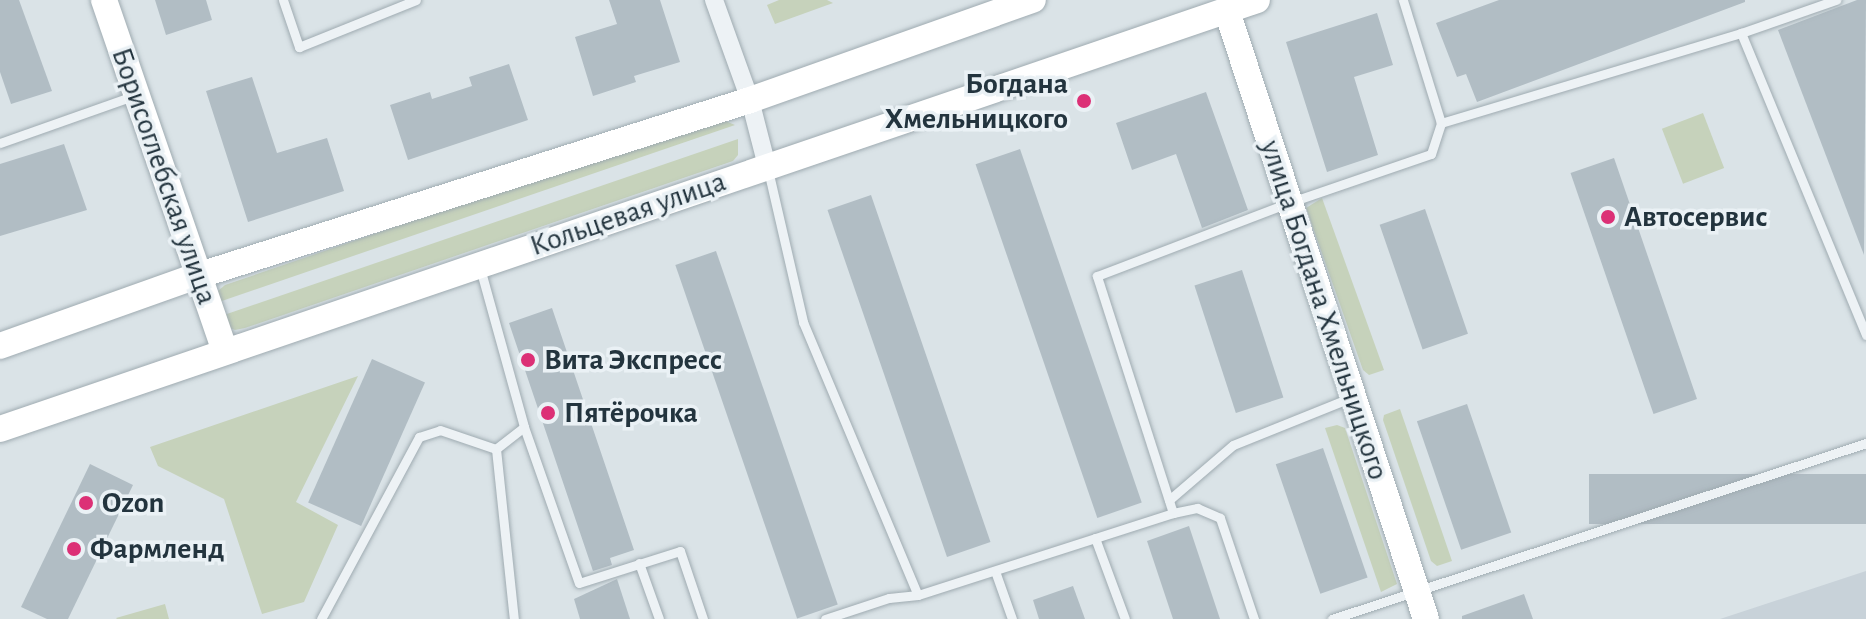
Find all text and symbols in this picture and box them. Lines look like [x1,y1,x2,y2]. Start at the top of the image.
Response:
street label: Борисоглебская улица [103,43,225,309]
place label: Богдана Хмельницкого [885,66,1068,136]
marker: Богдана Хмельницкого [1075,92,1093,110]
street label: улица Богдана Хмельницкого [1252,136,1396,484]
street label: Кольцевая улица [525,164,731,264]
place label: Автосервис [1624,199,1767,235]
marker: Автосервис [1599,208,1617,226]
place label: Вита Экспресс [544,342,722,378]
marker: Вита Экспресс [519,351,537,369]
place label: Пятёрочка [564,395,698,431]
marker: Пятёрочка [539,404,557,422]
place label: Ozon [102,485,164,521]
marker: Ozon [77,494,95,512]
place label: Фармленд [90,531,224,567]
marker: Фармленд [65,540,83,558]

